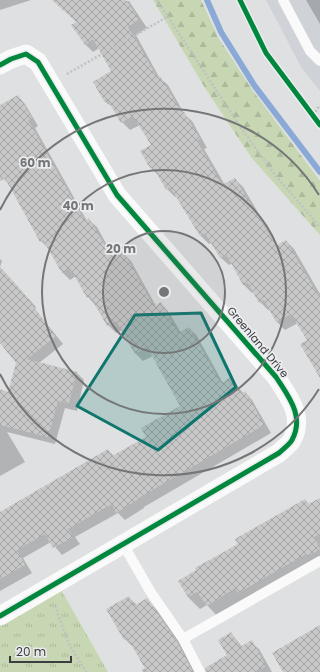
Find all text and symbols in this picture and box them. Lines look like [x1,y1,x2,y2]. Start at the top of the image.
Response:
text: 60 m [20,154,51,171]
text: 40 m [62,197,94,214]
text: 20 m [106,240,136,257]
centre of rings [157,285,171,299]
street label: Greenland Drive [223,303,293,381]
scale bar [10,638,71,664]
text: 20 m [16,643,46,660]

